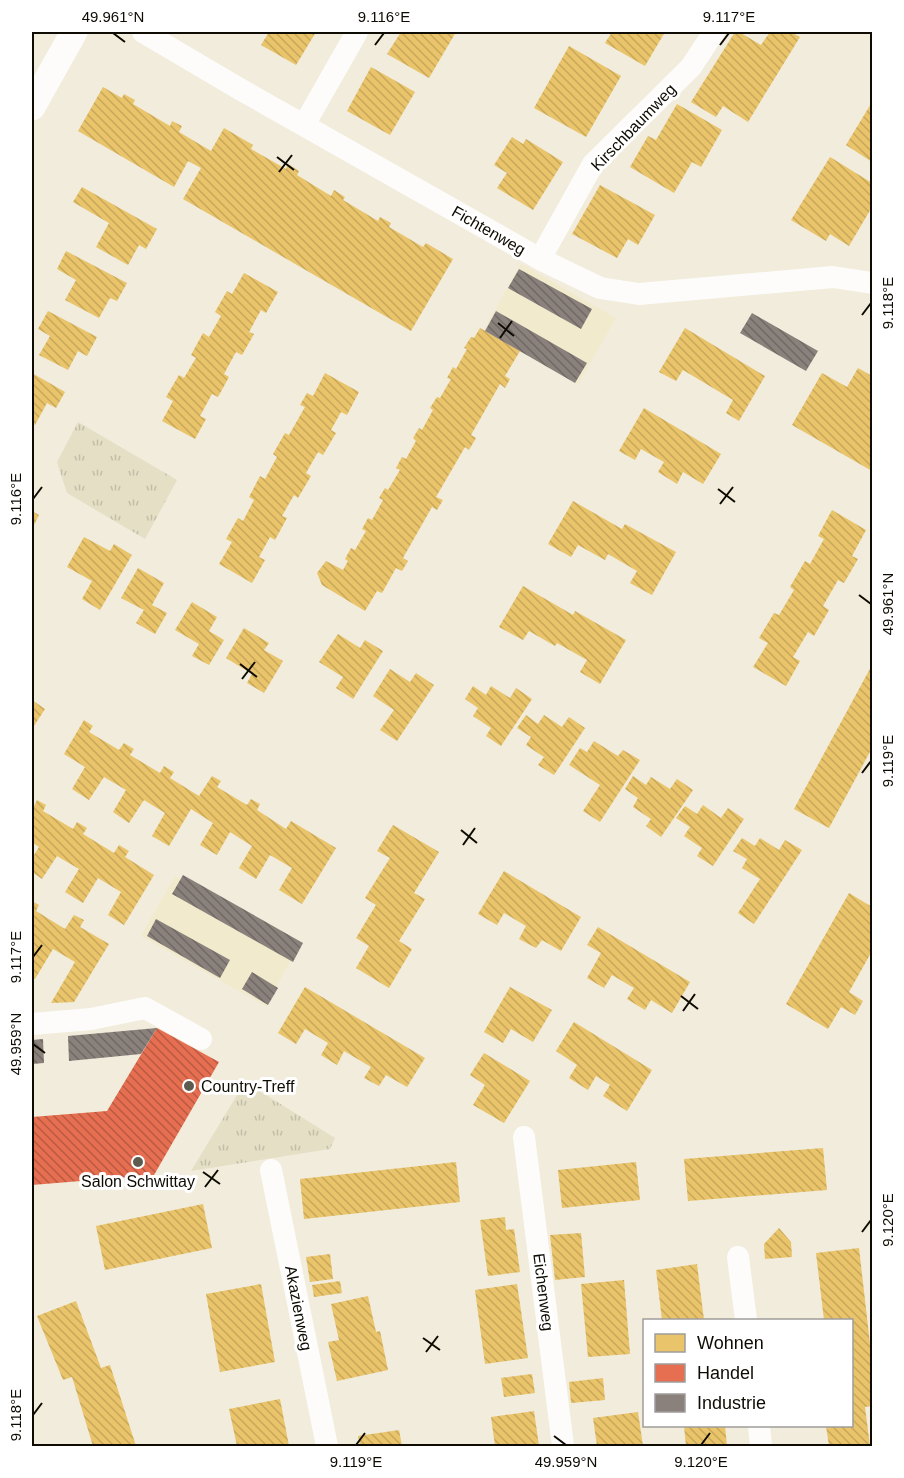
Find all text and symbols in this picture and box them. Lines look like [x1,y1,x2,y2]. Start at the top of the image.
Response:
text: 49.961°N [82,8,144,25]
text: 9.116°E [358,8,410,25]
text: 9.117°E [703,8,755,25]
street label: Kirschbaumweg [588,81,679,174]
street label: Fichtenweg [449,203,528,258]
text: 9.118°E [879,277,896,329]
text: 9.116°E [7,473,24,525]
text: 49.961°N [879,573,896,635]
text: 9.119°E [879,735,896,787]
text: 9.117°E [7,931,24,983]
text: 49.959°N [7,1013,24,1075]
place label: Country-Treff [201,1078,295,1095]
marker: Country-Treff [182,1079,196,1093]
marker: Salon Schwittay [131,1155,145,1169]
place label: Salon Schwittay [81,1173,195,1190]
text: 9.120°E [879,1193,896,1247]
street label: Eichenweg [530,1252,557,1332]
street label: Akazienweg [282,1264,315,1352]
legend [643,1319,853,1427]
text: Wohnen [697,1333,764,1353]
text: Handel [697,1363,754,1383]
text: 9.118°E [7,1389,24,1441]
text: Industrie [697,1393,766,1413]
text: 9.119°E [330,1453,382,1470]
text: 49.959°N [535,1453,597,1470]
text: 9.120°E [674,1453,728,1470]

